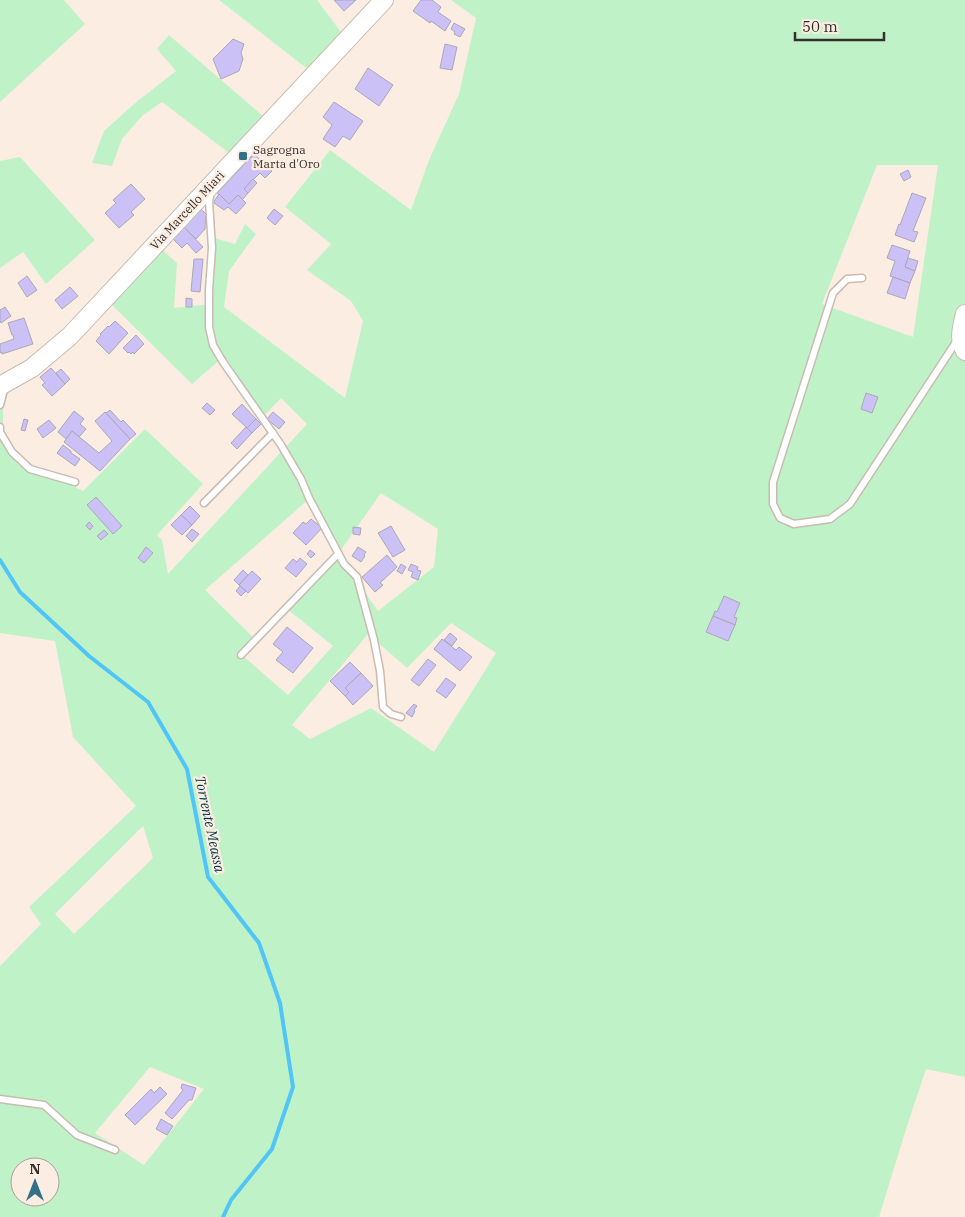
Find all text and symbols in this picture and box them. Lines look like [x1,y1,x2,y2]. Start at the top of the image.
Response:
scale bar [795,10,884,42]
text: 50 m [802,17,838,36]
place label: Sagrogna Marta d'Oro [253,142,320,171]
marker: Sagrogna Marta d'Oro [237,150,249,162]
street label: Via Marcello Miari [147,167,228,253]
water label: Torrente Meassa [191,774,229,874]
north arrow [10,1157,60,1207]
text: N [29,1160,41,1178]

